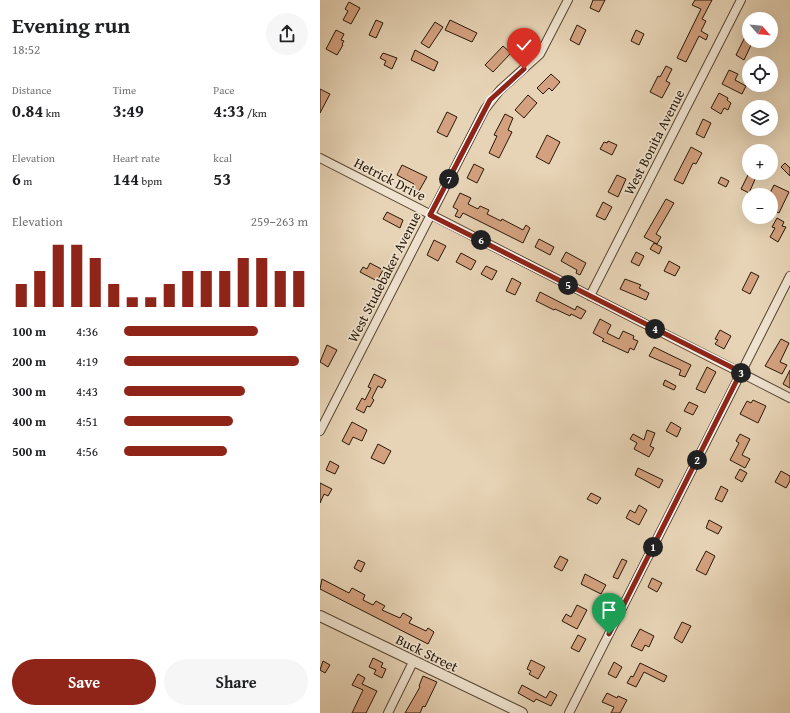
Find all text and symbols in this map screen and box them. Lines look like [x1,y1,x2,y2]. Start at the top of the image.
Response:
text: Evening run [12,9,130,41]
north arrow [742,12,778,48]
map controls [742,12,778,224]
button: share [266,13,308,55]
pin [507,28,541,69]
icon: check [513,34,535,56]
text: 18:52 [12,40,40,59]
button: locate [742,56,778,92]
text: Distance [12,82,51,98]
text: Time [113,82,136,98]
text: Pace [213,82,234,98]
street label: West Bonita Avenue [619,85,689,198]
text: 0.84 [12,98,43,123]
text: 3:49 [113,98,144,123]
text: 4:33 [213,98,245,123]
button: layers [742,100,778,136]
text: km [43,105,60,121]
text: /km [245,105,267,121]
button: + [742,144,778,180]
text: Elevation [12,150,55,166]
text: Heart rate [113,150,160,166]
text: kcal [213,150,232,166]
street label: Hetrick Drive [351,152,430,206]
text: 6 [12,166,21,191]
text: 144 [113,166,139,191]
text: 53 [213,166,231,191]
pin: 7 [439,169,459,189]
text: 7 [446,171,452,187]
text: m [21,173,32,189]
text: bpm [139,173,162,189]
button: − [742,188,778,224]
street label: West Studebaker Avenue [342,208,426,346]
text: Elevation [12,212,63,231]
text: 259–263 m [251,212,308,231]
pin: 6 [471,230,491,250]
text: 6 [478,232,484,248]
pin: 5 [558,275,578,295]
text: 5 [565,277,571,293]
pin: 4 [645,319,665,339]
text: 4 [652,321,658,337]
text: 100 m [12,322,46,341]
text: 4:36 [76,322,98,341]
text: 200 m [12,352,46,371]
text: 4:19 [76,352,98,371]
pin: 3 [731,363,751,383]
text: 3 [738,365,744,381]
text: 300 m [12,382,46,401]
text: 4:43 [76,382,98,401]
text: 400 m [12,412,46,431]
text: 4:51 [76,412,98,431]
text: 500 m [12,442,46,461]
text: 4:56 [76,442,98,461]
pin: 2 [687,450,707,470]
text: 2 [694,452,700,468]
pin: 1 [643,537,663,557]
text: 1 [650,539,656,555]
pin [592,593,626,634]
icon: arrive [598,599,620,621]
street label: Buck Street [392,629,462,677]
button: Save [12,659,156,705]
button: Share [164,659,308,705]

